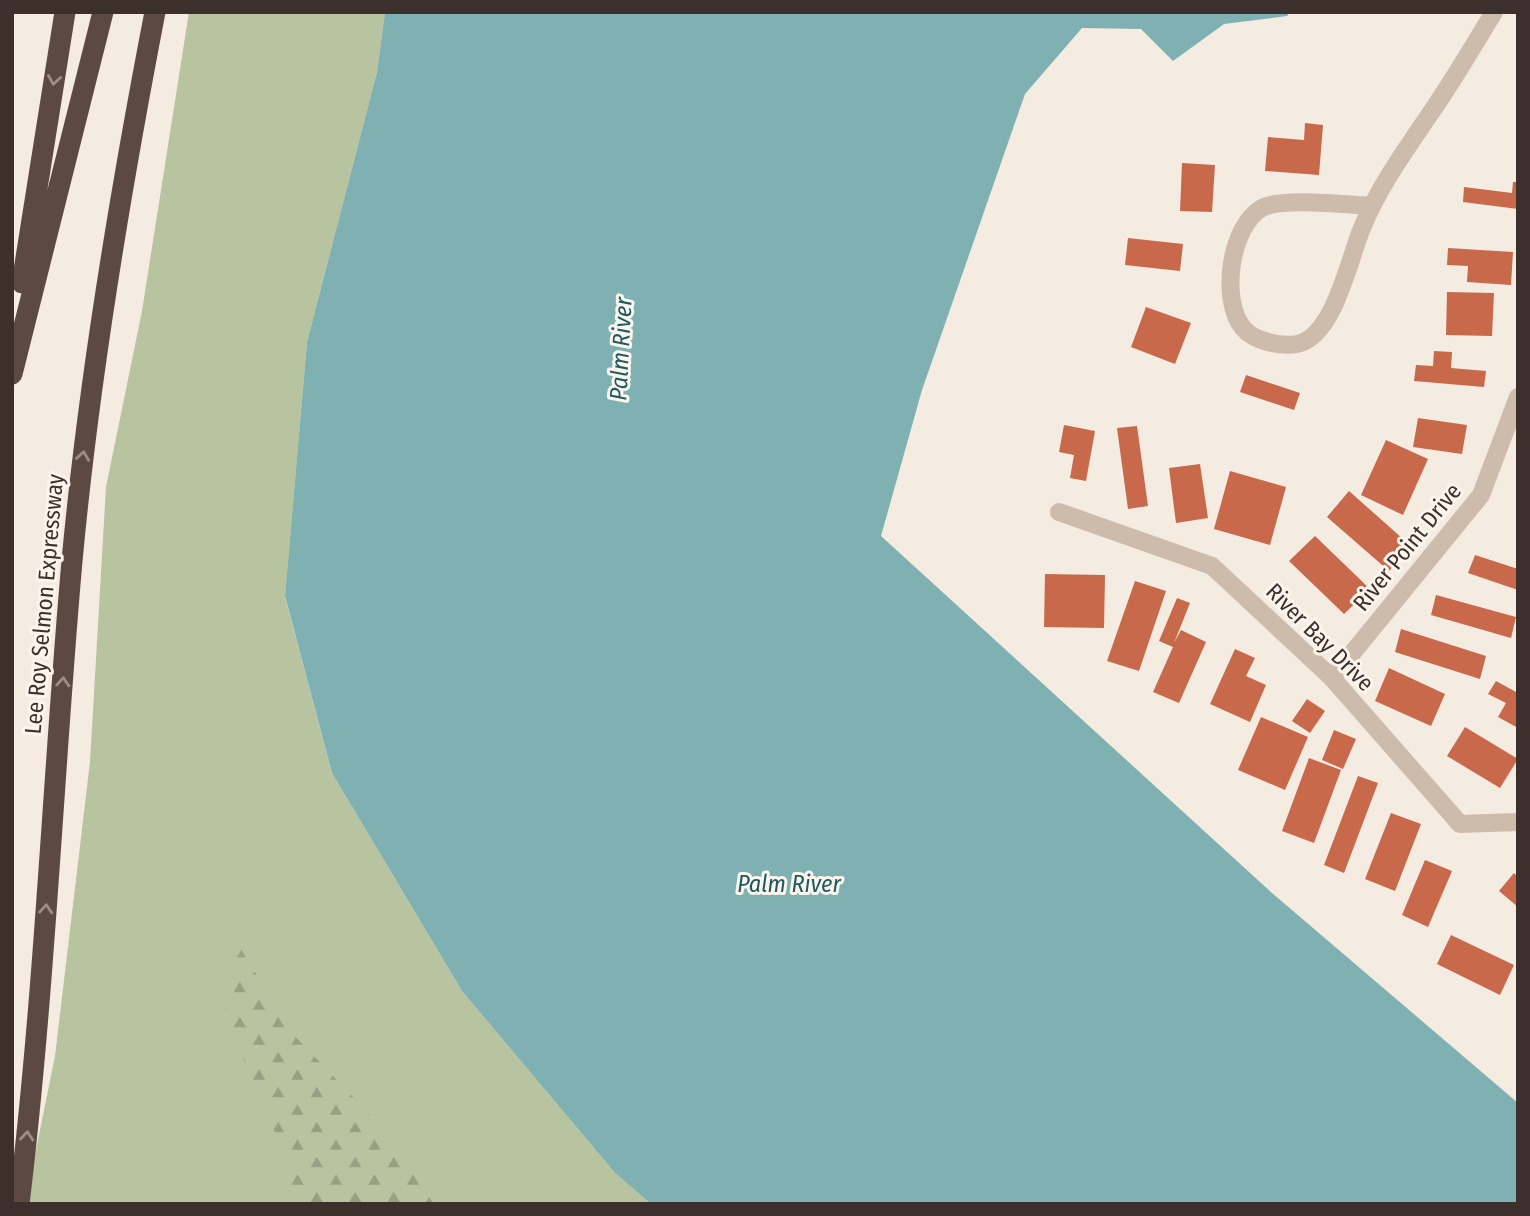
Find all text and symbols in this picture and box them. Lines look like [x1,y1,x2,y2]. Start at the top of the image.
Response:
one-way arrow [46,74,61,85]
water label: Palm River [604,296,638,401]
one-way arrow [76,450,91,462]
street label: Lee Roy Selmon Expressway [19,472,69,735]
street label: River Point Drive [1347,477,1467,617]
street label: River Bay Drive [1260,577,1380,697]
one-way arrow [55,677,70,688]
water label: Palm River [737,870,841,898]
one-way arrow [38,904,53,915]
one-way arrow [19,1130,34,1141]

